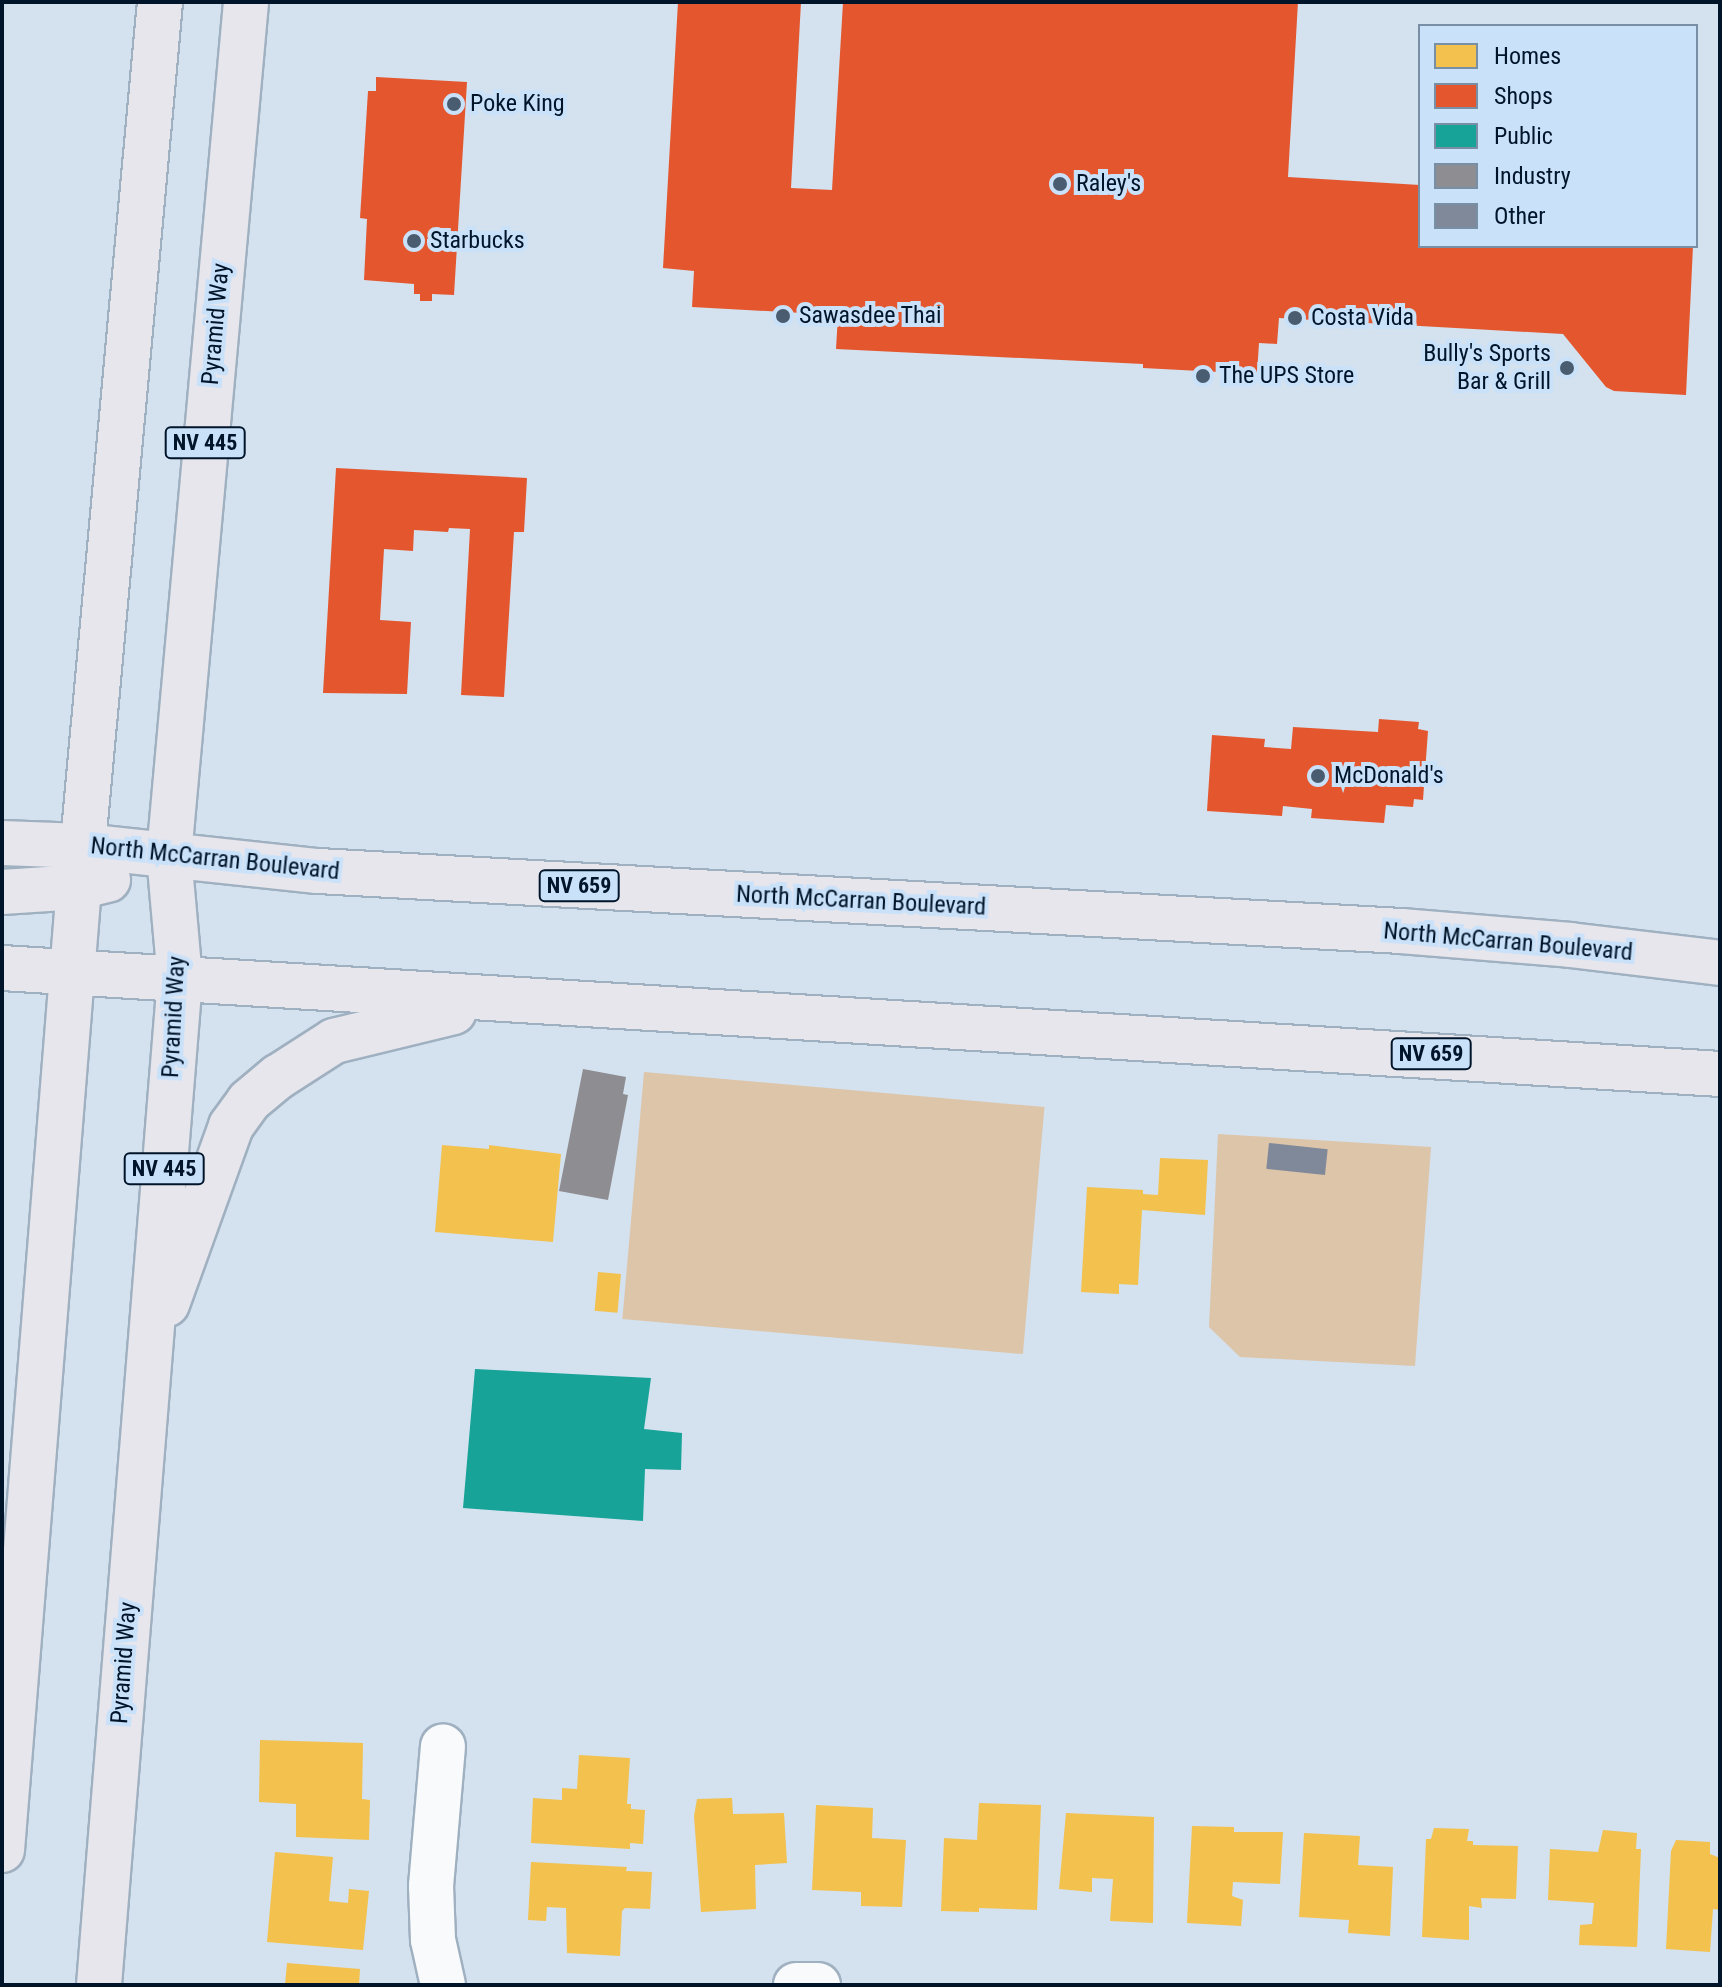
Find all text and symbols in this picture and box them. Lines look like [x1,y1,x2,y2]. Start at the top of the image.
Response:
legend [1418,24,1698,248]
text: Homes [1494,42,1561,70]
text: Shops [1494,82,1553,110]
place label: Poke King [470,90,565,118]
marker: Poke King [445,95,463,113]
text: Public [1494,122,1553,150]
text: Industry [1494,162,1571,190]
place label: Raley's [1076,170,1141,198]
marker: Raley's [1051,175,1069,193]
text: Other [1494,202,1546,230]
place label: Starbucks [430,227,525,255]
marker: Starbucks [405,232,423,250]
street label: Pyramid Way [196,262,236,386]
place label: Sawasdee Thai [799,302,942,330]
place label: Costa Vida [1311,304,1414,332]
marker: Sawasdee Thai [774,307,792,325]
marker: Costa Vida [1286,309,1304,327]
place label: Bully's Sports Bar & Grill [1423,340,1551,396]
marker: Bully's Sports Bar & Grill [1558,359,1576,377]
place label: The UPS Store [1219,362,1354,390]
marker: The UPS Store [1194,367,1212,385]
road number: NV 445 [163,425,247,461]
place label: McDonald's [1334,762,1444,790]
marker: McDonald's [1309,767,1327,785]
street label: North McCarran Boulevard [89,832,341,886]
road number: NV 659 [537,868,621,904]
street label: North McCarran Boulevard [735,880,987,922]
street label: North McCarran Boulevard [1382,917,1634,967]
street label: Pyramid Way [156,955,192,1079]
road number: NV 659 [1389,1036,1473,1072]
road number: NV 445 [122,1151,206,1187]
street label: Pyramid Way [105,1601,143,1725]

